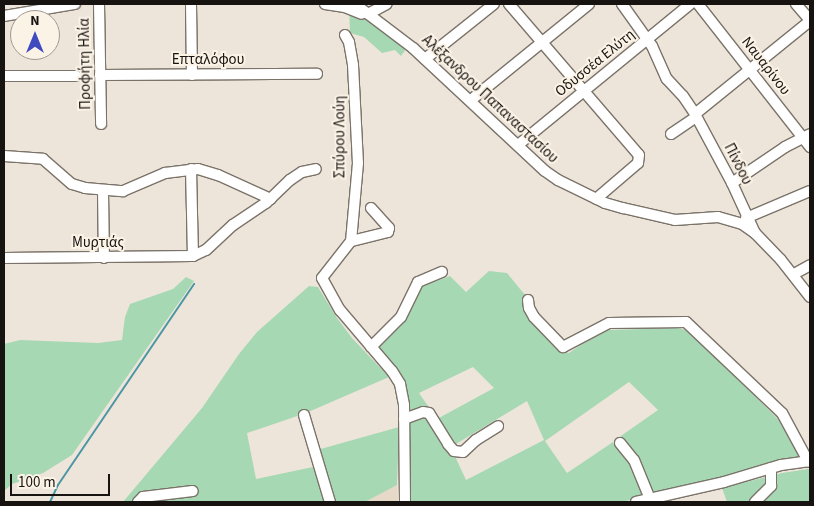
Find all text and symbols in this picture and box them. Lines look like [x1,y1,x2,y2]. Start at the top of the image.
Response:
north arrow [10,10,60,60]
text: N [30,11,40,31]
street label: Προφήτη Ηλία [75,18,95,110]
street label: Οδυσσέα Ελύτη [552,25,638,101]
street label: Αλέξανδρου Παπαναστασίου [418,31,562,167]
street label: Ναυαρίνου [738,33,794,99]
street label: Επταλόφου [172,51,244,69]
street label: Σπύρου Λούη [331,96,349,178]
street label: Πίνδου [720,140,756,188]
street label: Μυρτιάς [72,234,124,252]
scale bar [12,464,112,496]
text: 100 m [18,472,56,493]

